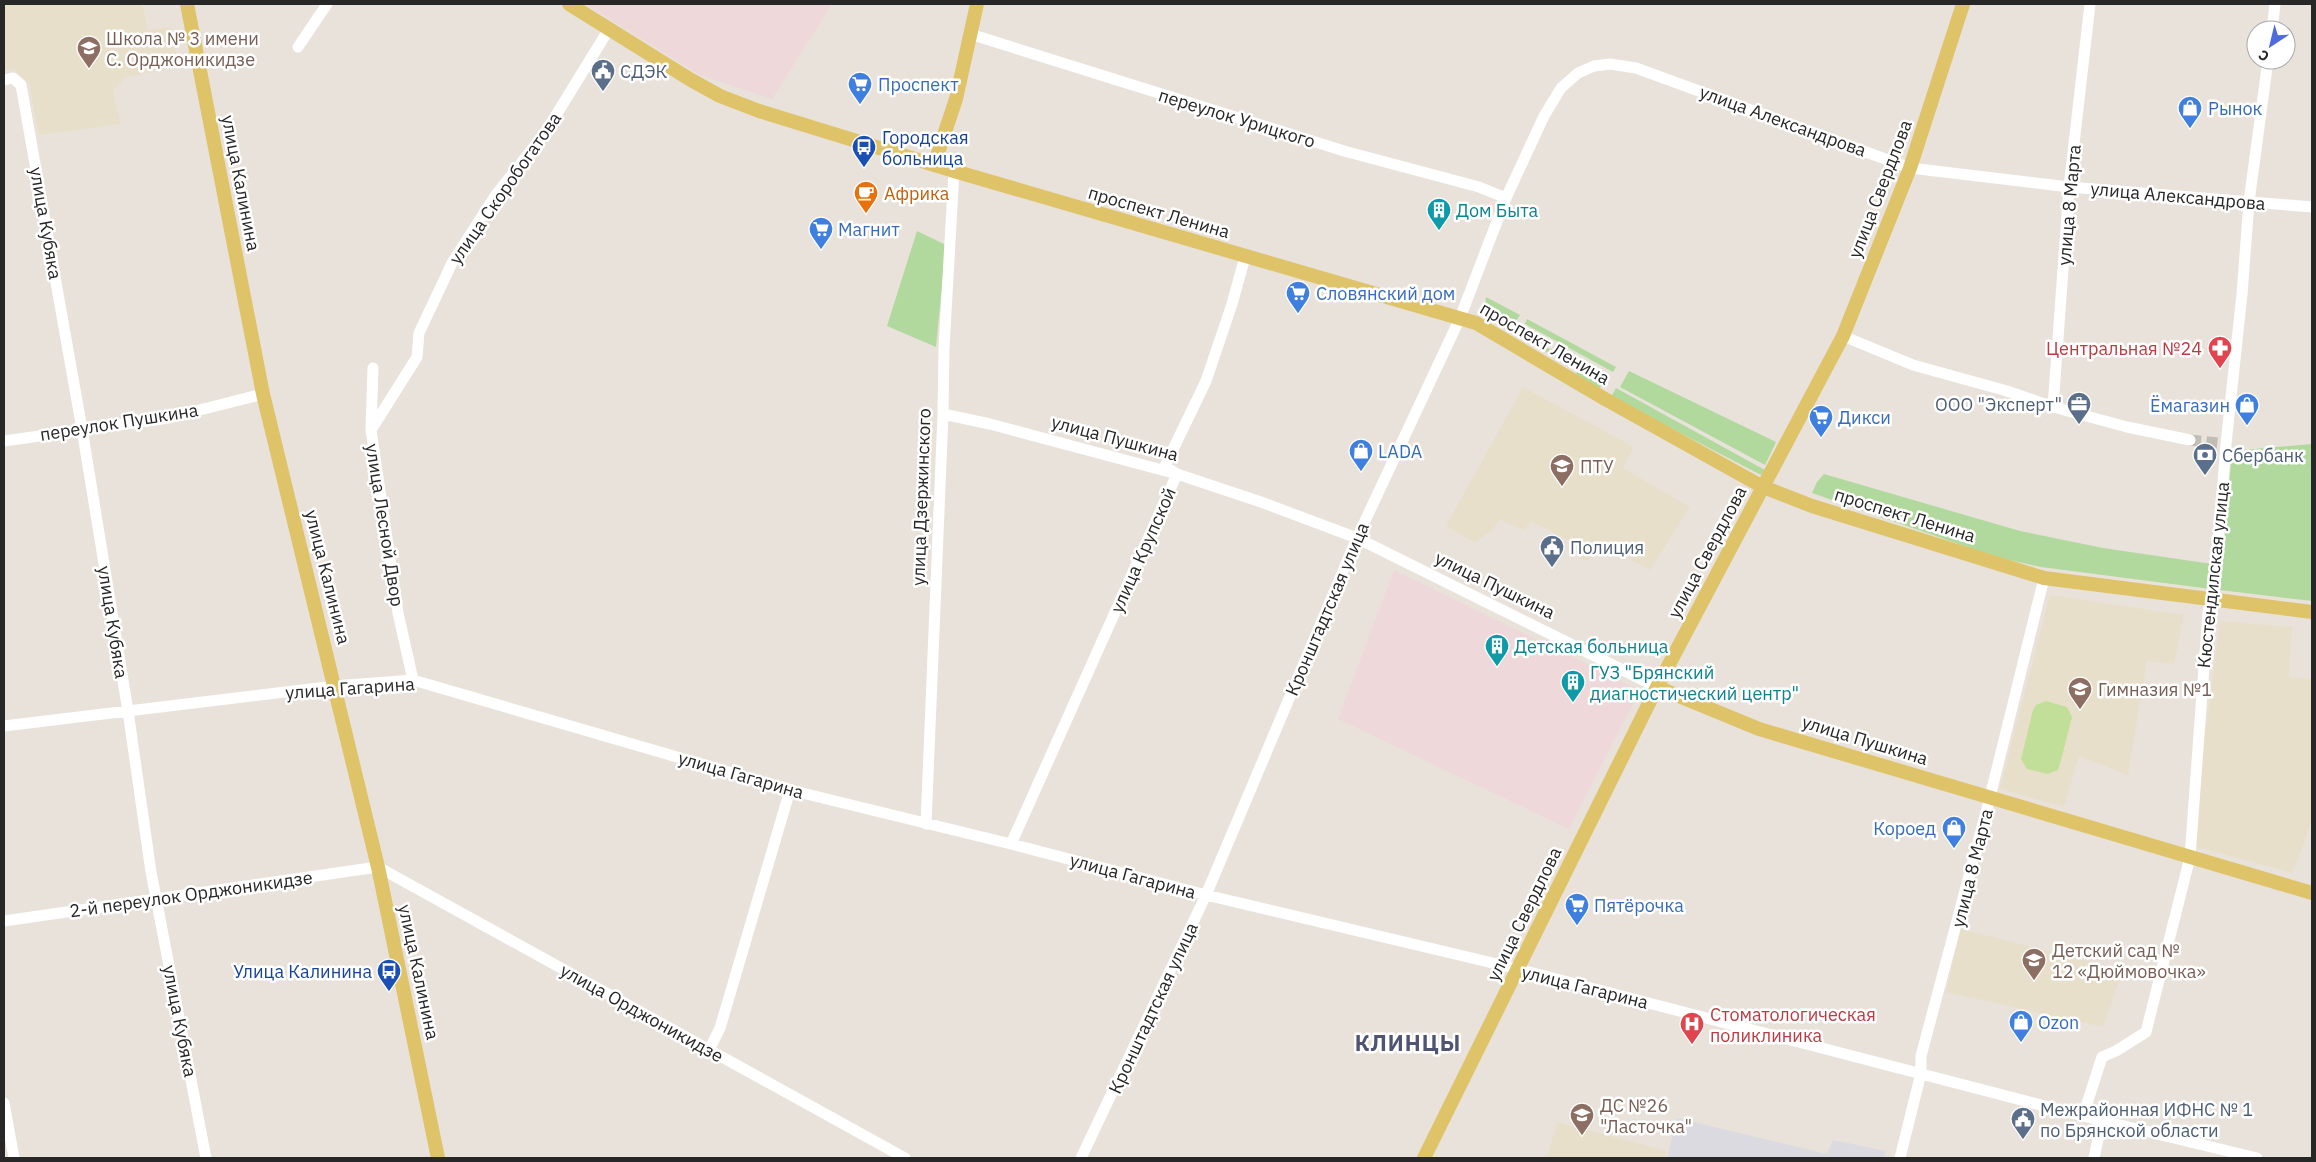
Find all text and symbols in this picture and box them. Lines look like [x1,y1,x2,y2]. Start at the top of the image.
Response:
north arrow [2246,20,2296,70]
place label: Школа № 3 имени С. Орджоникидзе [106,27,259,71]
school or university icon: Школа № 3 имени С. Орджоникидзе [76,35,102,69]
text: С [2255,46,2272,66]
public building icon: СДЭК [590,58,616,92]
place label: СДЭК [620,60,668,83]
supermarket icon: Проспект [847,71,873,105]
place label: Проспект [878,73,959,96]
street label: улица Александрова [1697,80,1870,162]
street label: переулок Урицкого [1156,83,1318,153]
shop icon: Рынок [2177,95,2203,129]
place label: Рынок [2208,97,2263,120]
street label: улица Скоробогатова [444,107,566,269]
street label: улица Калинина [217,113,266,253]
street label: улица Свердлова [1843,116,1917,261]
place label: Городская больница [882,126,969,170]
bus stop icon: Городская больница [851,134,877,168]
street label: улица 8 Марта [2052,143,2086,267]
street label: улица Кубяка [25,165,67,281]
street label: улица Александрова [2090,177,2267,215]
cafe icon: Африка [853,180,879,214]
street label: проспект Ленина [1086,181,1233,243]
place label: Африка [884,182,950,205]
building icon: Дом Быта [1426,197,1452,231]
place label: Дом Быта [1456,199,1539,222]
supermarket icon: Магнит [808,216,834,250]
place label: Магнит [838,218,900,241]
supermarket icon: Словянский дом [1285,280,1311,314]
place label: Словянский дом [1316,282,1455,305]
street label: проспект Ленина [1476,296,1614,390]
pharmacy icon: Центральная №24 [2207,335,2233,369]
place label: Центральная №24 [2046,337,2202,360]
office icon: ООО "Эксперт" [2066,391,2092,425]
shop icon: Ёмагазин [2234,392,2260,426]
place label: ООО "Эксперт" [1935,393,2062,416]
place label: Ёмагазин [2150,394,2230,417]
street label: переулок Пушкина [38,398,200,446]
supermarket icon: Дикси [1808,404,1834,438]
place label: Дикси [1838,406,1891,429]
street label: улица Дзержинского [906,408,936,586]
street label: улица Пушкина [1049,410,1181,466]
shop icon: LADA [1348,438,1374,472]
place label: LADA [1378,440,1423,463]
street label: улица Лесной Двор [361,442,409,608]
bank icon: Сбербанк [2192,442,2218,476]
place label: Сбербанк [2222,444,2304,467]
school or university icon: ПТУ [1549,453,1575,487]
place label: ПТУ [1580,455,1614,478]
street label: Кюстендилская улица [2192,480,2234,669]
street label: улица Свердлова [1663,482,1752,622]
street label: проспект Ленина [1832,483,1979,547]
street label: улица Крупской [1105,484,1181,616]
street label: улица Калинина [300,507,356,647]
street label: Кронштадтская улица [1280,518,1374,699]
public building icon: Полиция [1539,534,1565,568]
place label: Полиция [1570,536,1644,559]
street label: улица Пушкина [1431,546,1559,624]
street label: улица Кубяка [93,564,133,680]
building icon: Детская больница [1484,633,1510,667]
place label: Детская больница [1514,635,1669,658]
place label: ГУЗ "Брянский диагностический центр" [1590,661,1799,705]
building icon: ГУЗ "Брянский диагностический центр" [1560,669,1586,703]
street label: улица Гагарина [285,672,416,704]
school or university icon: Гимназия №1 [2067,676,2093,710]
place label: Гимназия №1 [2098,678,2212,701]
street label: улица Пушкина [1799,710,1931,770]
street label: улица Гагарина [676,746,807,804]
street label: улица 8 Марта [1946,806,1998,930]
shop icon: Короед [1941,815,1967,849]
place label: Короед [1873,817,1936,840]
street label: улица Свердлова [1482,843,1567,985]
street label: улица Гагарина [1067,848,1199,904]
street label: 2-й переулок Орджоникидзе [68,866,314,922]
supermarket icon: Пятёрочка [1564,892,1590,926]
place label: Пятёрочка [1594,894,1684,917]
street label: улица Калинина [393,902,445,1042]
street label: Кронштадтская улица [1103,918,1203,1097]
place label: Детский сад № 12 «Дюймовочка» [2052,939,2206,983]
school or university icon: Детский сад № 12 «Дюймовочка» [2021,947,2047,981]
bus stop icon: Улица Калинина [376,958,402,992]
street label: улица Орджоникидзе [556,959,728,1067]
place label: Улица Калинина [233,960,372,983]
street label: улица Гагарина [1519,960,1651,1014]
street label: улица Кубяка [158,963,202,1079]
place label: Стоматологическая поликлиника [1710,1003,1876,1047]
shop icon: Ozon [2008,1009,2034,1043]
hospital icon: Стоматологическая поликлиника [1679,1011,1705,1045]
place label: Ozon [2038,1011,2079,1034]
district label: КЛИНЦЫ [1355,1028,1461,1057]
place label: ДС №26 "Ласточка" [1600,1094,1692,1138]
place label: Межрайонная ИФНС № 1 по Брянской области [2040,1098,2253,1142]
school or university icon: ДС №26 "Ласточка" [1569,1102,1595,1136]
public building icon: Межрайонная ИФНС № 1 по Брянской области [2010,1106,2036,1140]

